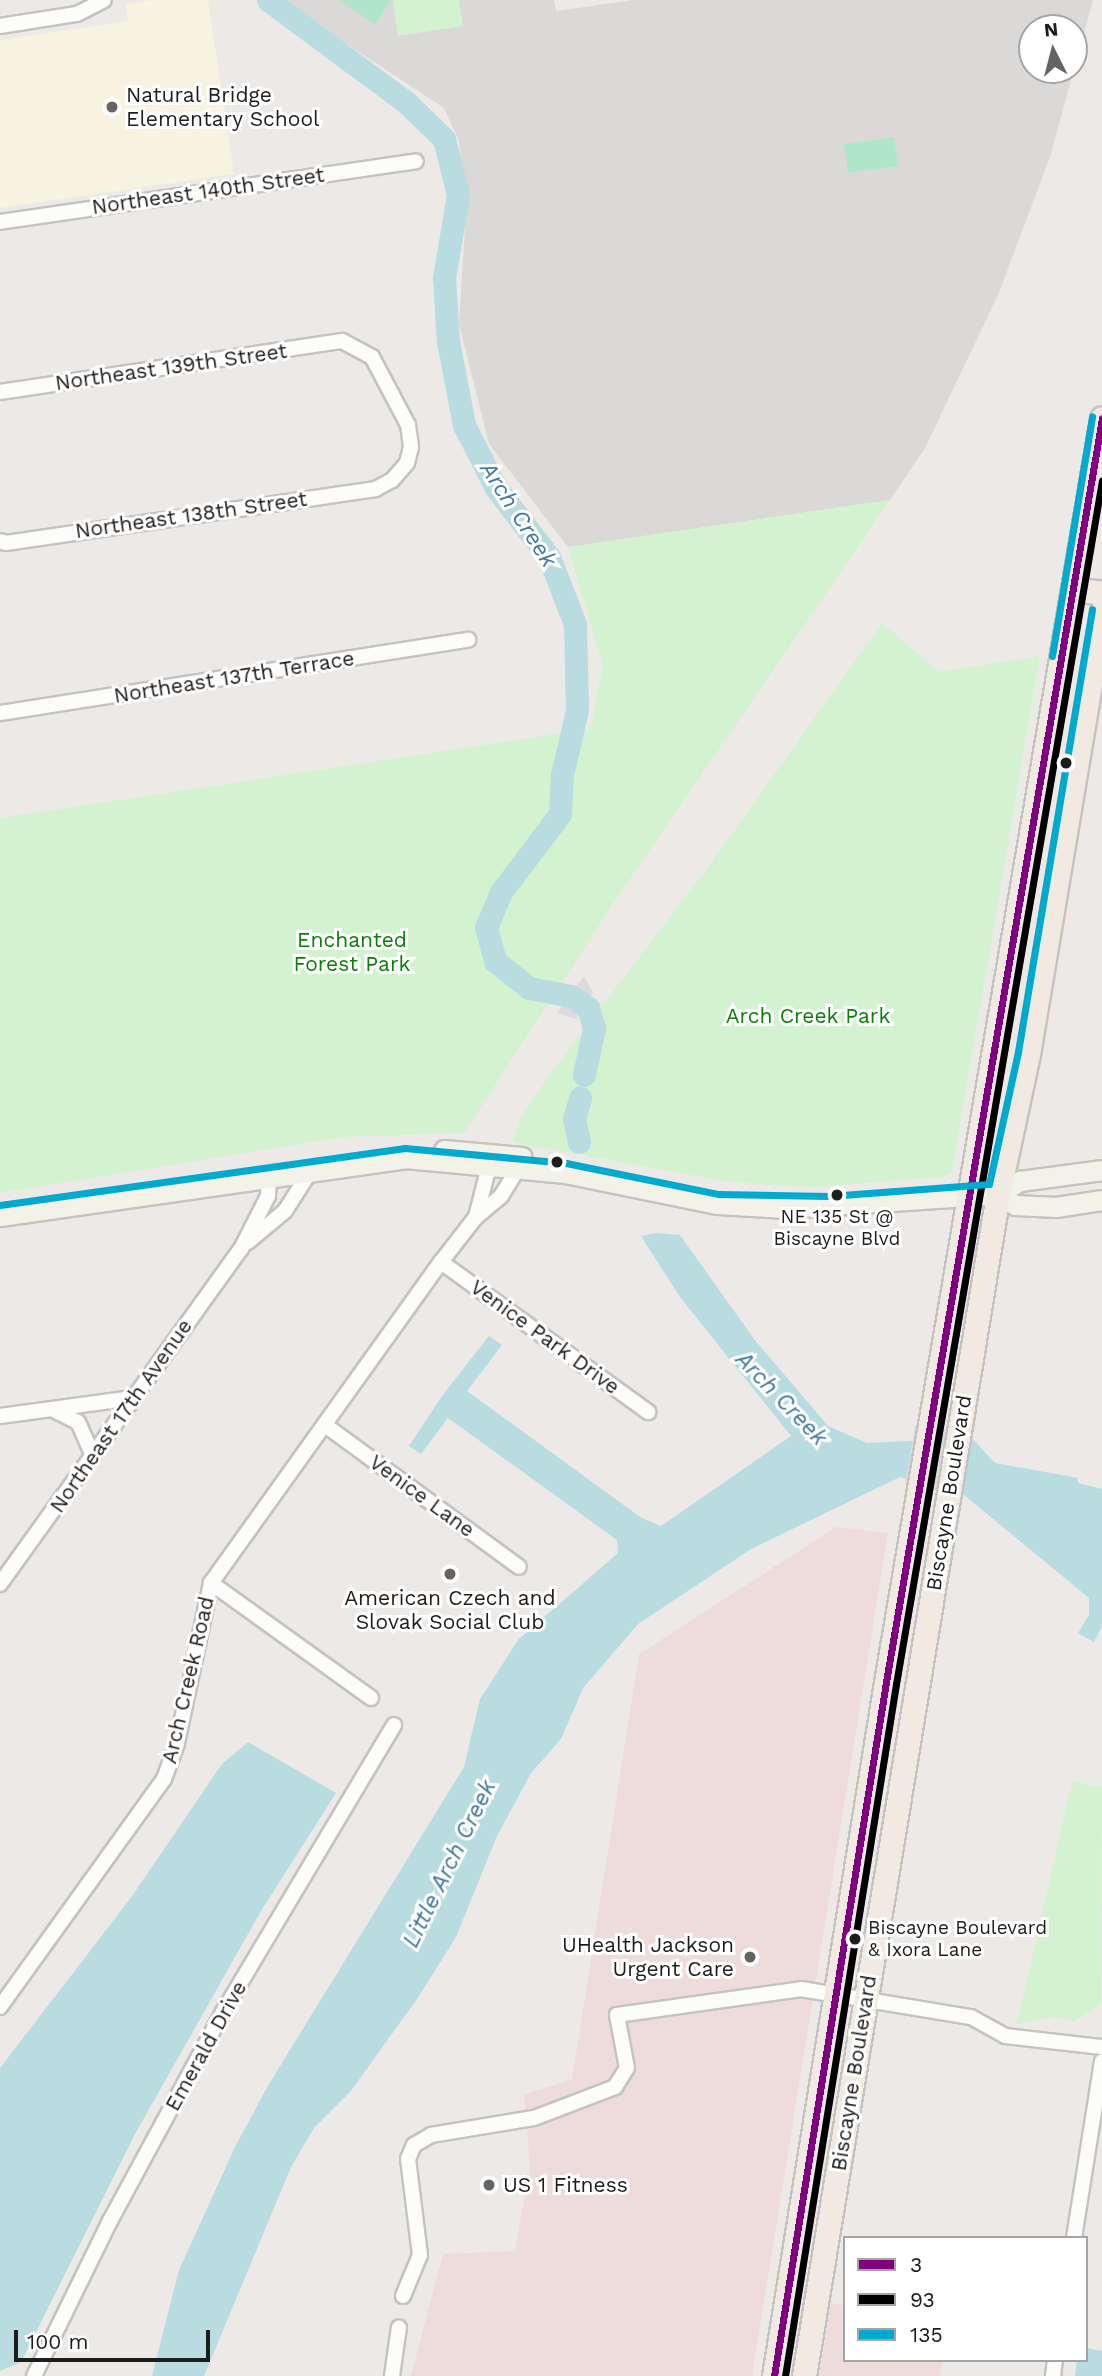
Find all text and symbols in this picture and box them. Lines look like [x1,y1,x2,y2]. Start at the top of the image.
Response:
north arrow [1018,14,1088,84]
text: N [1043,17,1059,42]
place label: Natural Bridge Elementary School [126,82,320,132]
marker: Natural Bridge Elementary School [104,99,120,115]
street label: Northeast 140th Street [90,162,326,220]
street label: Northeast 139th Street [53,338,289,396]
water label: Arch Creek [474,457,562,573]
street label: Northeast 138th Street [73,486,309,544]
street label: Northeast 137th Terrace [112,645,356,709]
unlabelled marker [1059,756,1073,770]
park label: Enchanted Forest Park [294,927,410,977]
park label: Arch Creek Park [725,1003,891,1029]
unlabelled marker [550,1155,564,1169]
marker: NE 135 St @ Biscayne Blvd [830,1188,844,1202]
place label: NE 135 St @ Biscayne Blvd [774,1206,900,1250]
street label: Venice Park Drive [465,1274,625,1400]
street label: Northeast 17th Avenue [44,1314,198,1518]
water label: Arch Creek [729,1346,833,1452]
street label: Biscayne Boulevard [921,1393,977,1593]
street label: Venice Lane [364,1449,480,1543]
marker: American Czech and Slovak Social Club [442,1566,458,1582]
place label: American Czech and Slovak Social Club [344,1585,556,1635]
street label: Arch Creek Road [156,1594,220,1766]
water label: Little Arch Creek [397,1775,503,1953]
place label: Biscayne Boulevard & Ixora Lane [868,1917,1047,1961]
place label: UHealth Jackson Urgent Care [561,1932,734,1982]
marker: Biscayne Boulevard & Ixora Lane [848,1932,862,1946]
marker: UHealth Jackson Urgent Care [740,1947,760,1967]
street label: Biscayne Boulevard [826,1973,882,2173]
street label: Emerald Drive [160,1977,252,2115]
place label: US 1 Fitness [503,2172,628,2198]
marker: US 1 Fitness [481,2177,497,2193]
legend [843,2236,1088,2362]
text: 3 [910,2252,922,2277]
text: 93 [910,2287,935,2312]
scale bar [18,2316,214,2360]
text: 135 [910,2322,943,2347]
text: 100 m [27,2329,89,2354]

